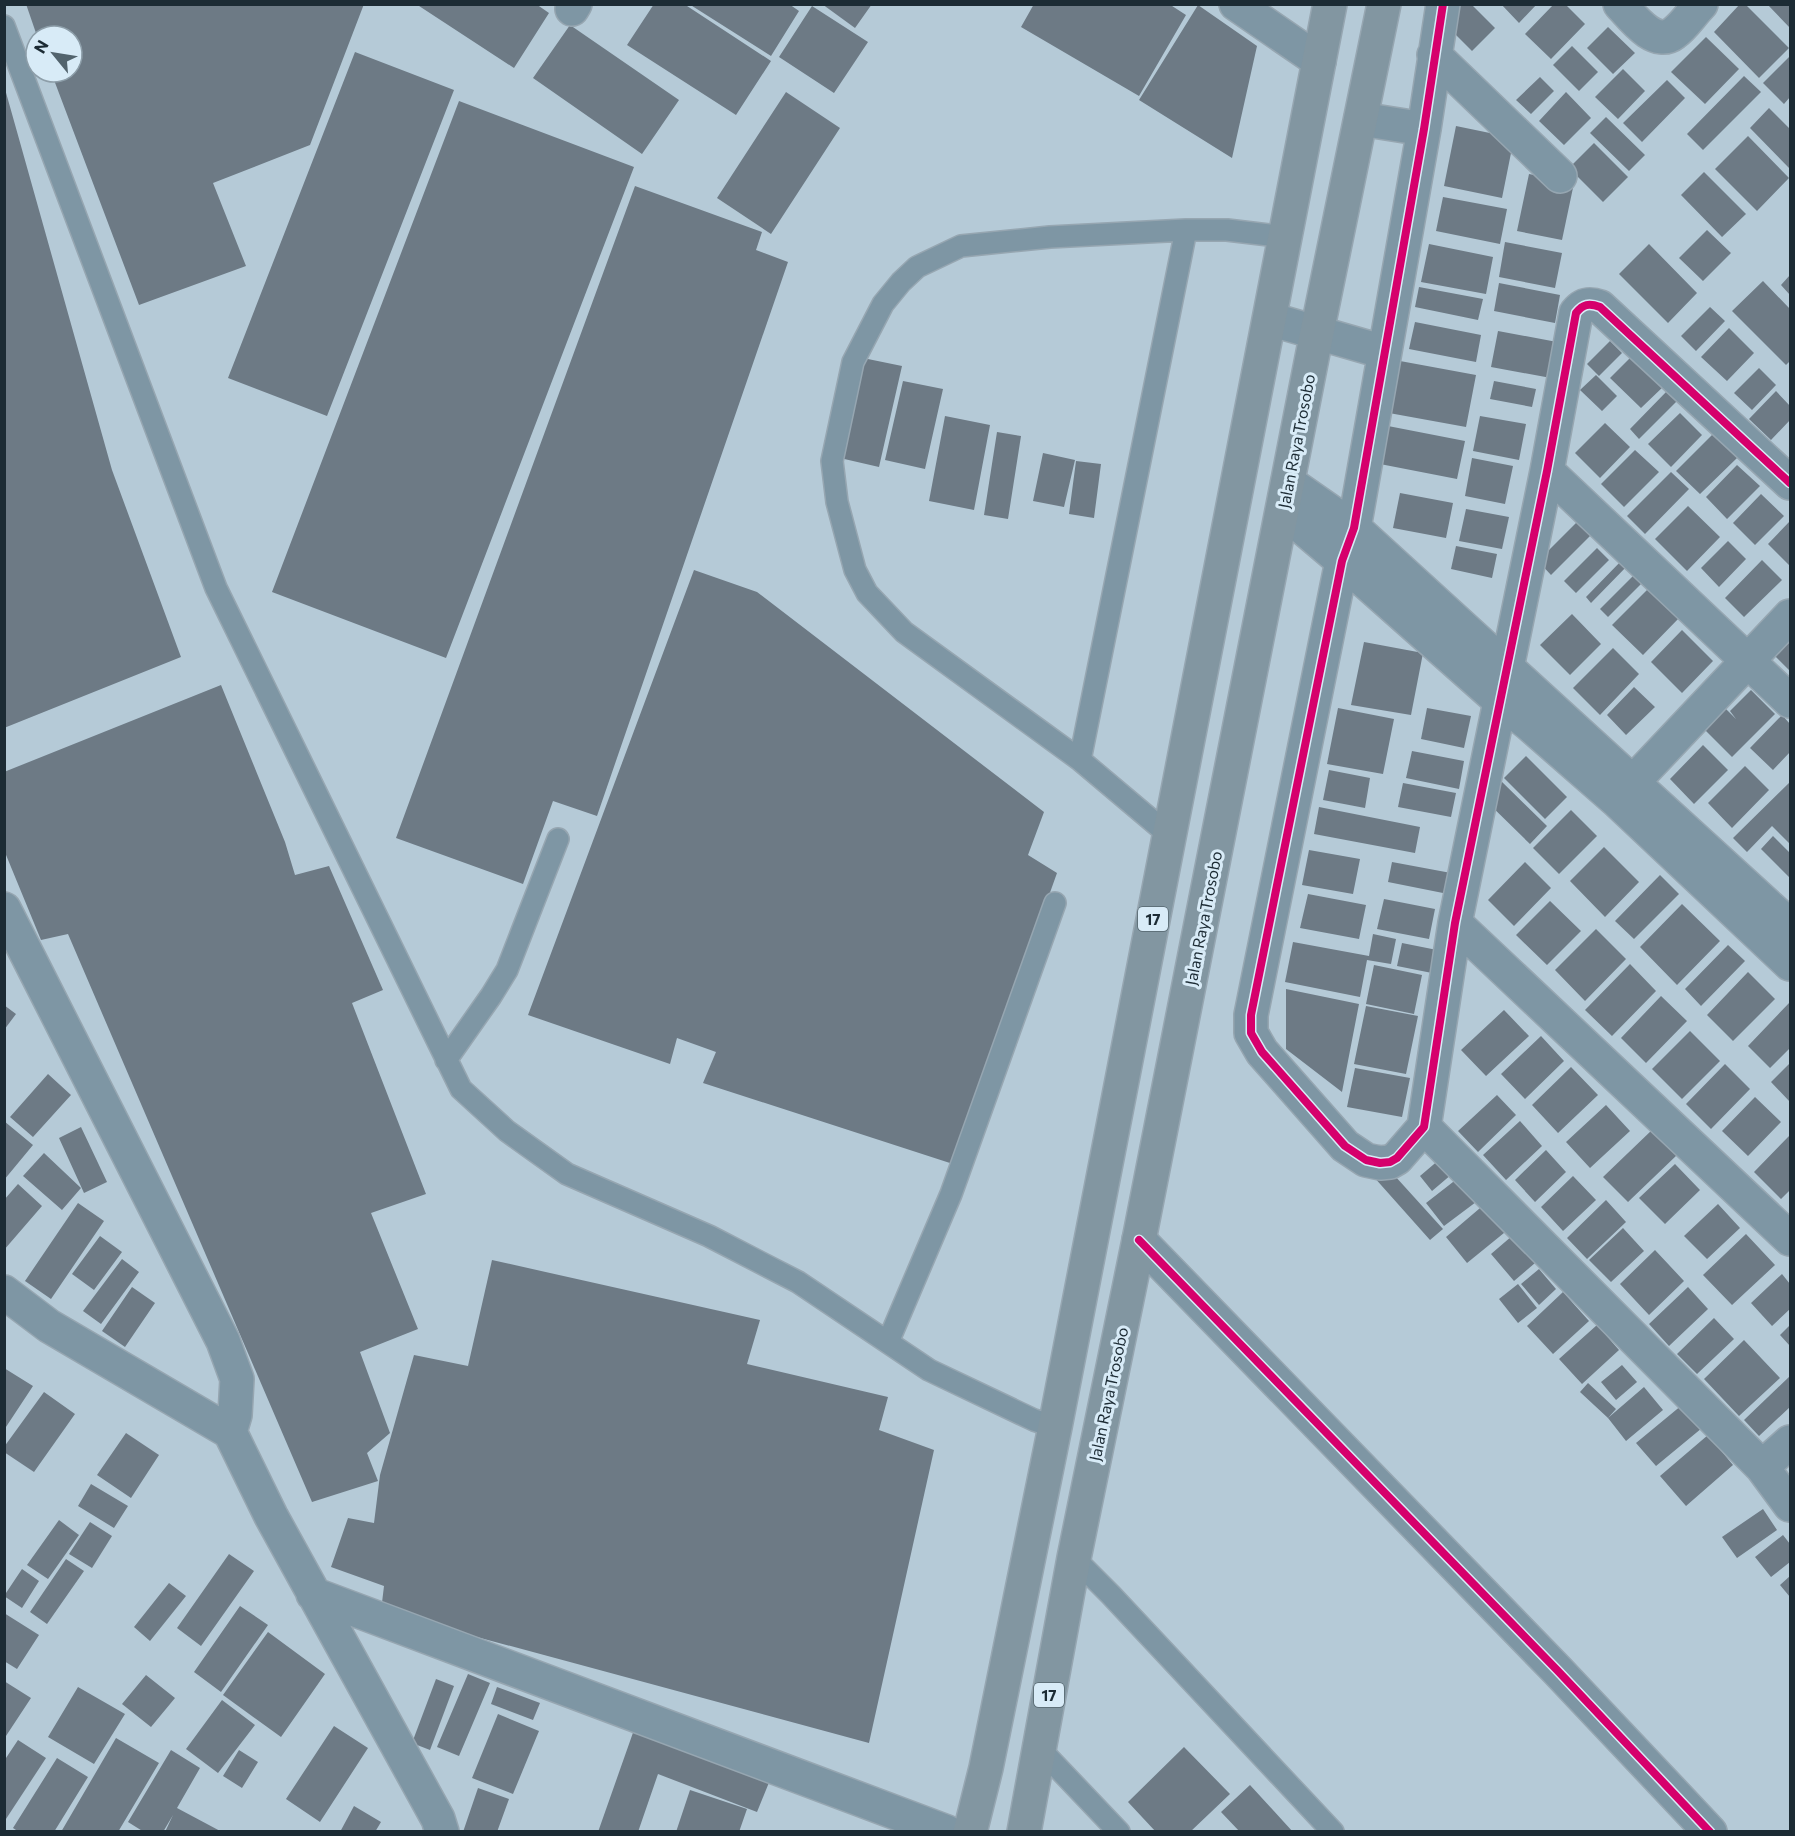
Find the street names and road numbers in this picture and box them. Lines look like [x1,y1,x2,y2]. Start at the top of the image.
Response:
street label: Jalan Raya Trosobo [1274,372,1318,510]
street label: Jalan Raya Trosobo [1181,849,1225,987]
road number: 17 [1138,907,1168,931]
street label: Jalan Raya Trosobo [1085,1325,1131,1463]
road number: 17 [1034,1683,1064,1707]

